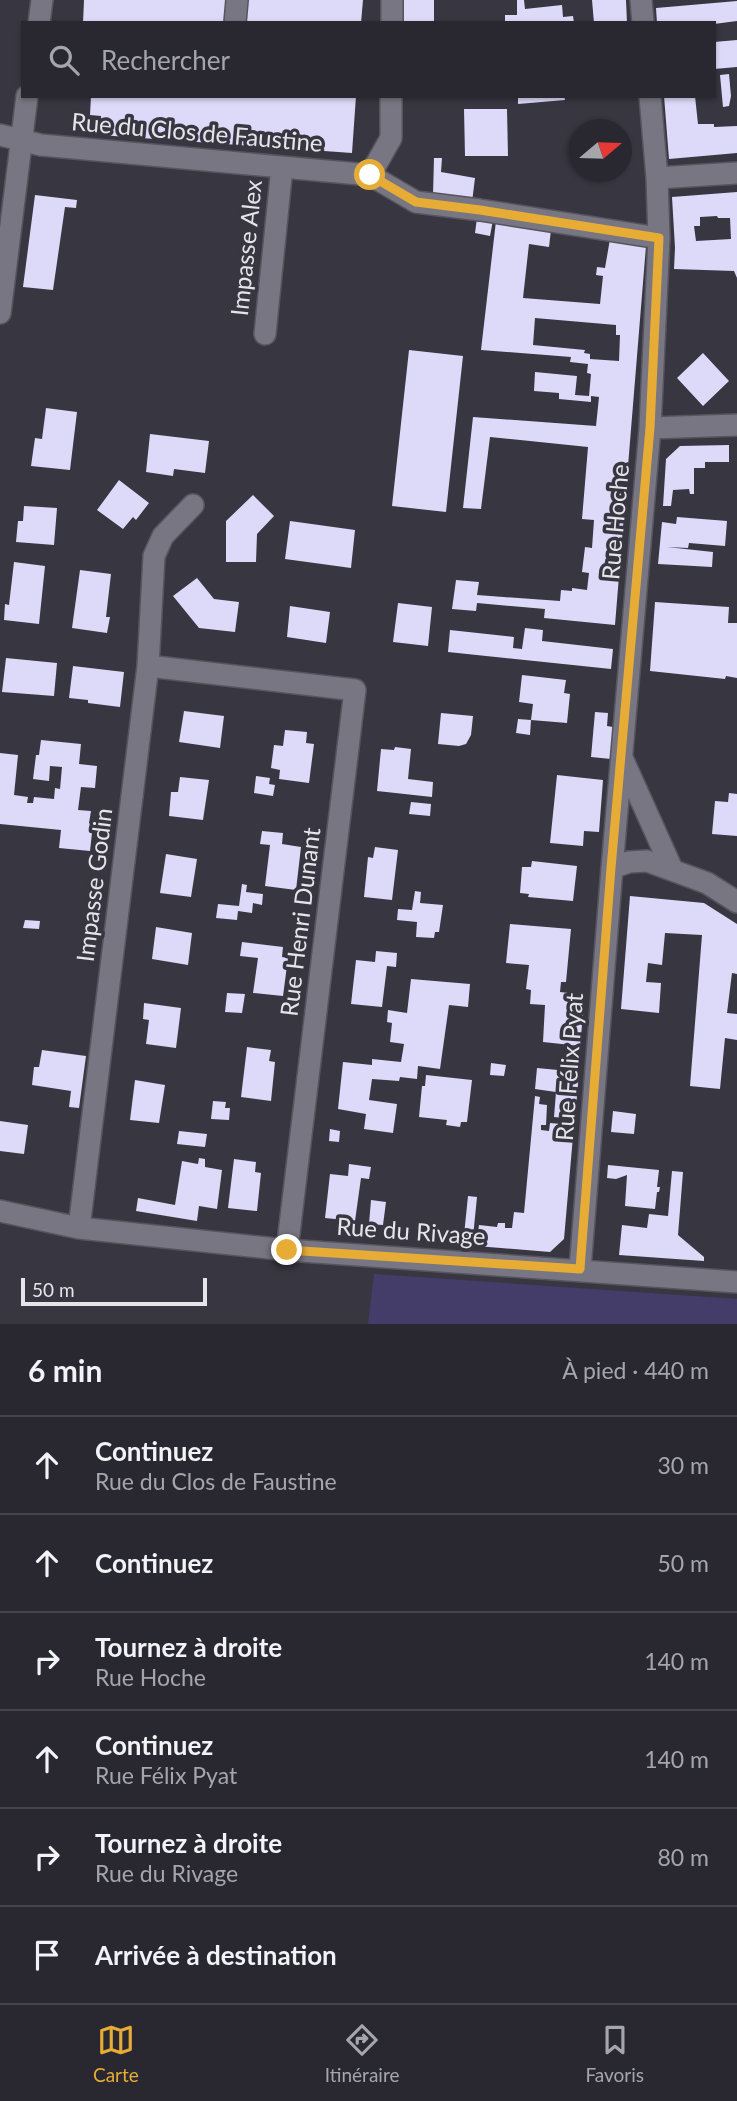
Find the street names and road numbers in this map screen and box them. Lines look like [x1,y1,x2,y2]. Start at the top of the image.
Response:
street label: Rue du Clos de Faustine [70,106,324,157]
street label: Impasse Alex [224,178,267,317]
street label: Rue Hoche [595,463,634,581]
street label: Impasse Godin [70,806,117,963]
street label: Rue Henri Dunant [274,825,326,1018]
street label: Rue Félix Pyat [549,991,588,1142]
street label: Rue du Rivage [336,1211,487,1250]

